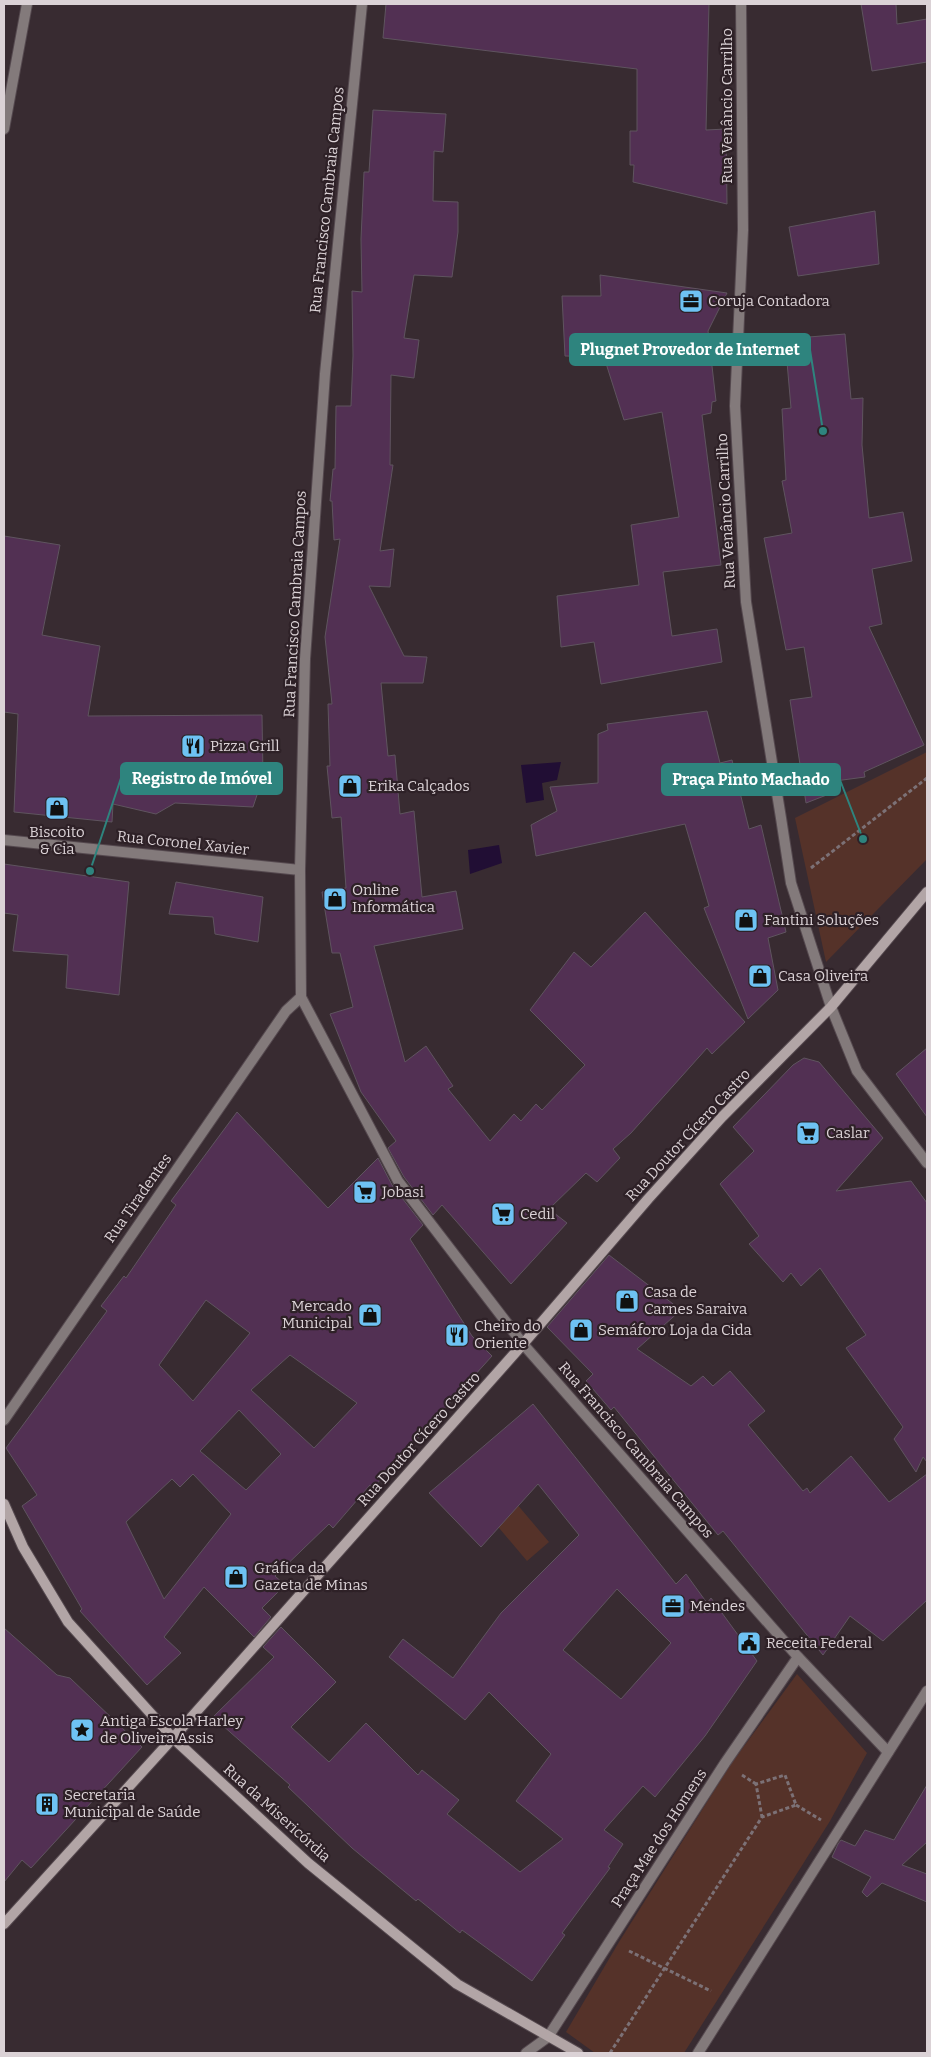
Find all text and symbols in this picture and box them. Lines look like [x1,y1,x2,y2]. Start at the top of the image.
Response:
street label: Rua Venâncio Carrilho [718,28,736,184]
street label: Rua Francisco Cambraia Campos [306,86,348,314]
office icon: Coruja Contadora [678,288,704,314]
place label: Coruja Contadora [708,292,830,310]
callout: Plugnet Provedor de Internet [570,334,810,365]
text: Plugnet Provedor de Internet [580,340,801,359]
street label: Rua Venâncio Carrilho [713,433,739,589]
street label: Rua Francisco Cambraia Campos [280,490,310,718]
restaurant icon: Pizza Grill [180,733,206,759]
place label: Pizza Grill [210,737,280,755]
callout: Registro de Imóvel [121,763,282,794]
callout: Praça Pinto Machado [662,764,840,795]
text: Registro de Imóvel [132,769,272,788]
text: Praça Pinto Machado [672,770,830,789]
shop icon: Erika Calçados [337,773,363,799]
place label: Erika Calçados [368,777,470,795]
shop icon: Biscoito & Cia [44,795,70,821]
place label: Biscoito & Cia [29,823,85,858]
street label: Rua Coronel Xavier [116,827,250,859]
place label: Online Informática [352,881,435,916]
shop icon: Online Informática [322,886,348,912]
shop icon: Fantini Soluções [733,907,759,933]
place label: Fantini Soluções [764,911,879,929]
shop icon: Casa Oliveira [747,963,773,989]
place label: Casa Oliveira [778,967,868,985]
street label: Rua Doutor Cícero Castro [622,1065,754,1205]
supermarket icon: Caslar [795,1120,821,1146]
place label: Caslar [826,1124,870,1142]
street label: Rua Tiradentes [101,1150,175,1246]
supermarket icon: Jobasi [352,1179,378,1205]
place label: Jobasi [381,1183,424,1201]
supermarket icon: Cedil [490,1201,516,1227]
place label: Cedil [520,1205,555,1223]
place label: Casa de Carnes Saraiva [644,1283,747,1318]
shop icon: Casa de Carnes Saraiva [614,1288,640,1314]
place label: Mercado Municipal [282,1297,352,1332]
shop icon: Mercado Municipal [357,1302,383,1328]
place label: Cheiro do Oriente [474,1317,541,1352]
shop icon: Semáforo Loja da Cida [568,1317,594,1343]
place label: Semáforo Loja da Cida [598,1321,752,1339]
restaurant icon: Cheiro do Oriente [444,1322,470,1348]
street label: Rua Francisco Cambraia Campos [555,1358,717,1542]
street label: Rua Doutor Cícero Castro [354,1368,484,1510]
place label: Gráfica da Gazeta de Minas [254,1559,368,1594]
shop icon: Gráfica da Gazeta de Minas [223,1564,249,1590]
office icon: Mendes [660,1593,686,1619]
place label: Mendes [690,1597,745,1615]
public building icon: Receita Federal [736,1630,762,1656]
place label: Receita Federal [766,1634,872,1652]
place label: Antiga Escola Harley de Oliveira Assis [100,1712,243,1747]
place icon: Antiga Escola Harley de Oliveira Assis [69,1717,95,1743]
street label: Rua da Misericórdia [220,1760,334,1866]
street label: Praça Mae dos Homens [607,1765,711,1911]
place label: Secretaria Municipal de Saúde [64,1786,200,1821]
building icon: Secretaria Municipal de Saúde [34,1791,60,1817]

